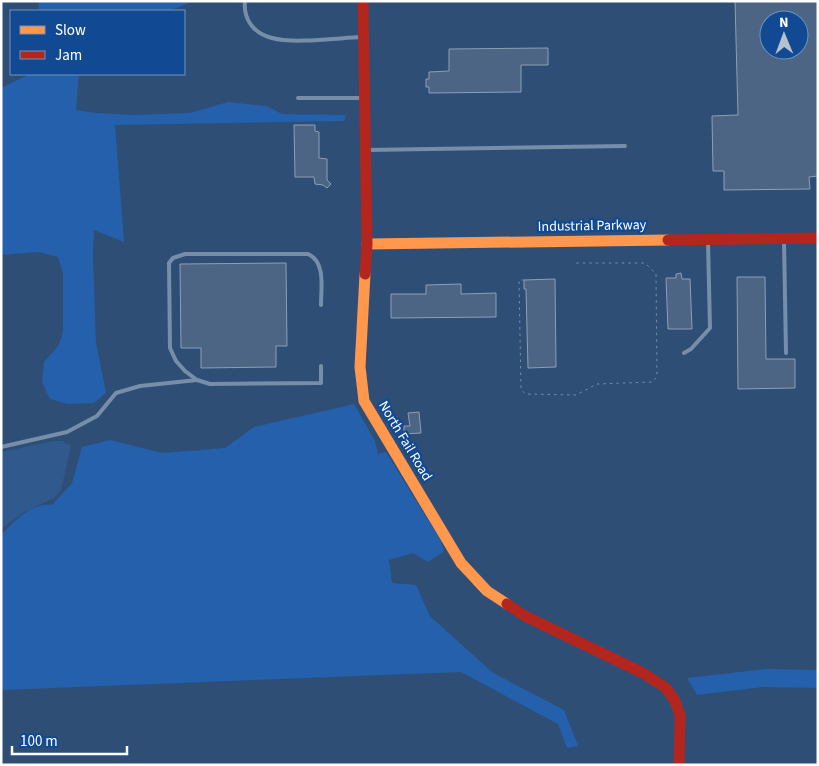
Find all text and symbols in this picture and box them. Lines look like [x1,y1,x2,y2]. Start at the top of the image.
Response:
legend [10,10,185,75]
north arrow [759,10,809,60]
text: N [779,13,789,33]
text: Slow [55,20,86,41]
text: Jam [55,45,82,66]
street label: Industrial Parkway [538,215,647,237]
street label: North Fail Road [373,397,437,485]
scale bar [12,724,128,756]
text: 100 m [20,731,58,752]

